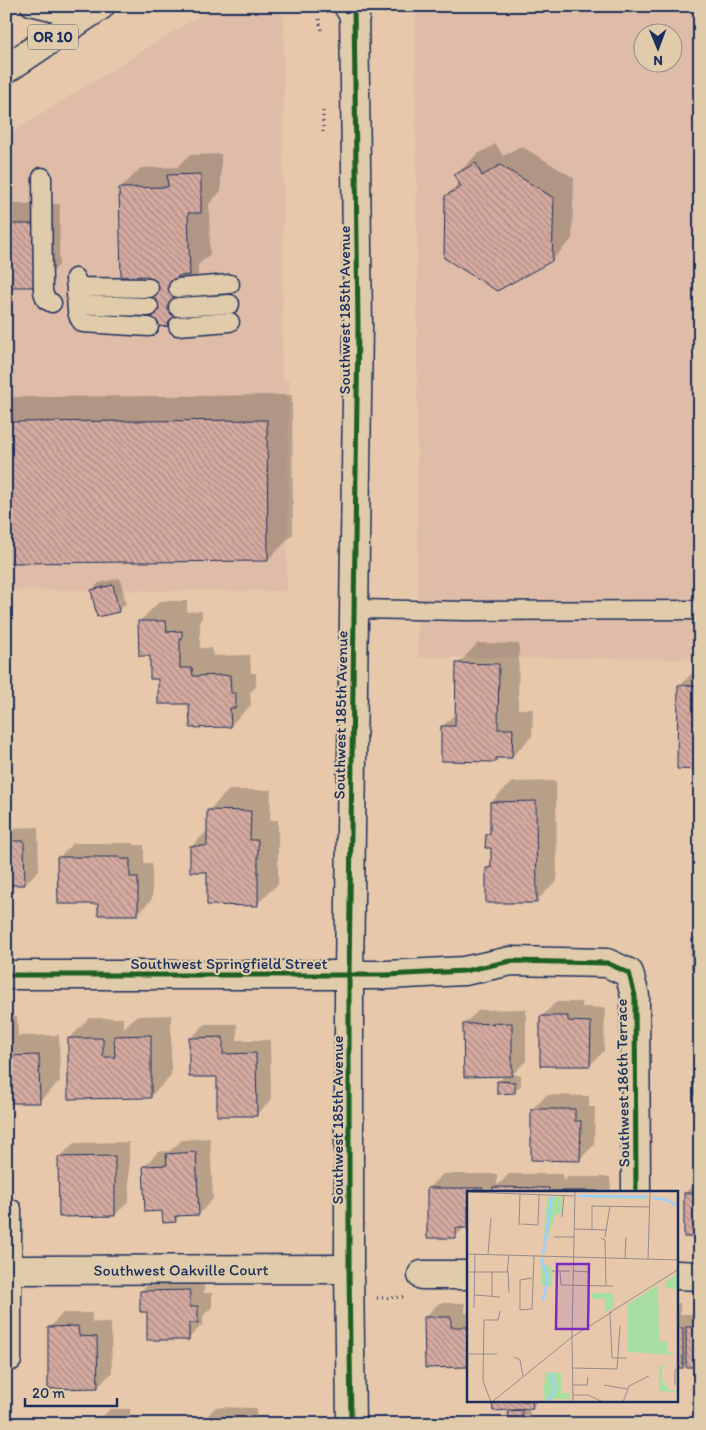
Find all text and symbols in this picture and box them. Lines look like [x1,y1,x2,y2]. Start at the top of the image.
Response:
north arrow [634,22,684,72]
road number: OR 10 [28,24,78,50]
text: N [653,52,663,69]
street label: Southwest 185th Avenue [335,225,354,395]
street label: Southwest 185th Avenue [330,630,351,800]
street label: Southwest Springfield Street [130,954,328,973]
street label: Southwest 186th Terrace [612,998,633,1168]
street label: Southwest 185th Avenue [328,1035,347,1205]
inset map [467,1191,678,1402]
street label: Southwest Oakville Court [93,1260,269,1280]
scale bar [25,1375,118,1407]
text: 20 m [32,1384,66,1402]

